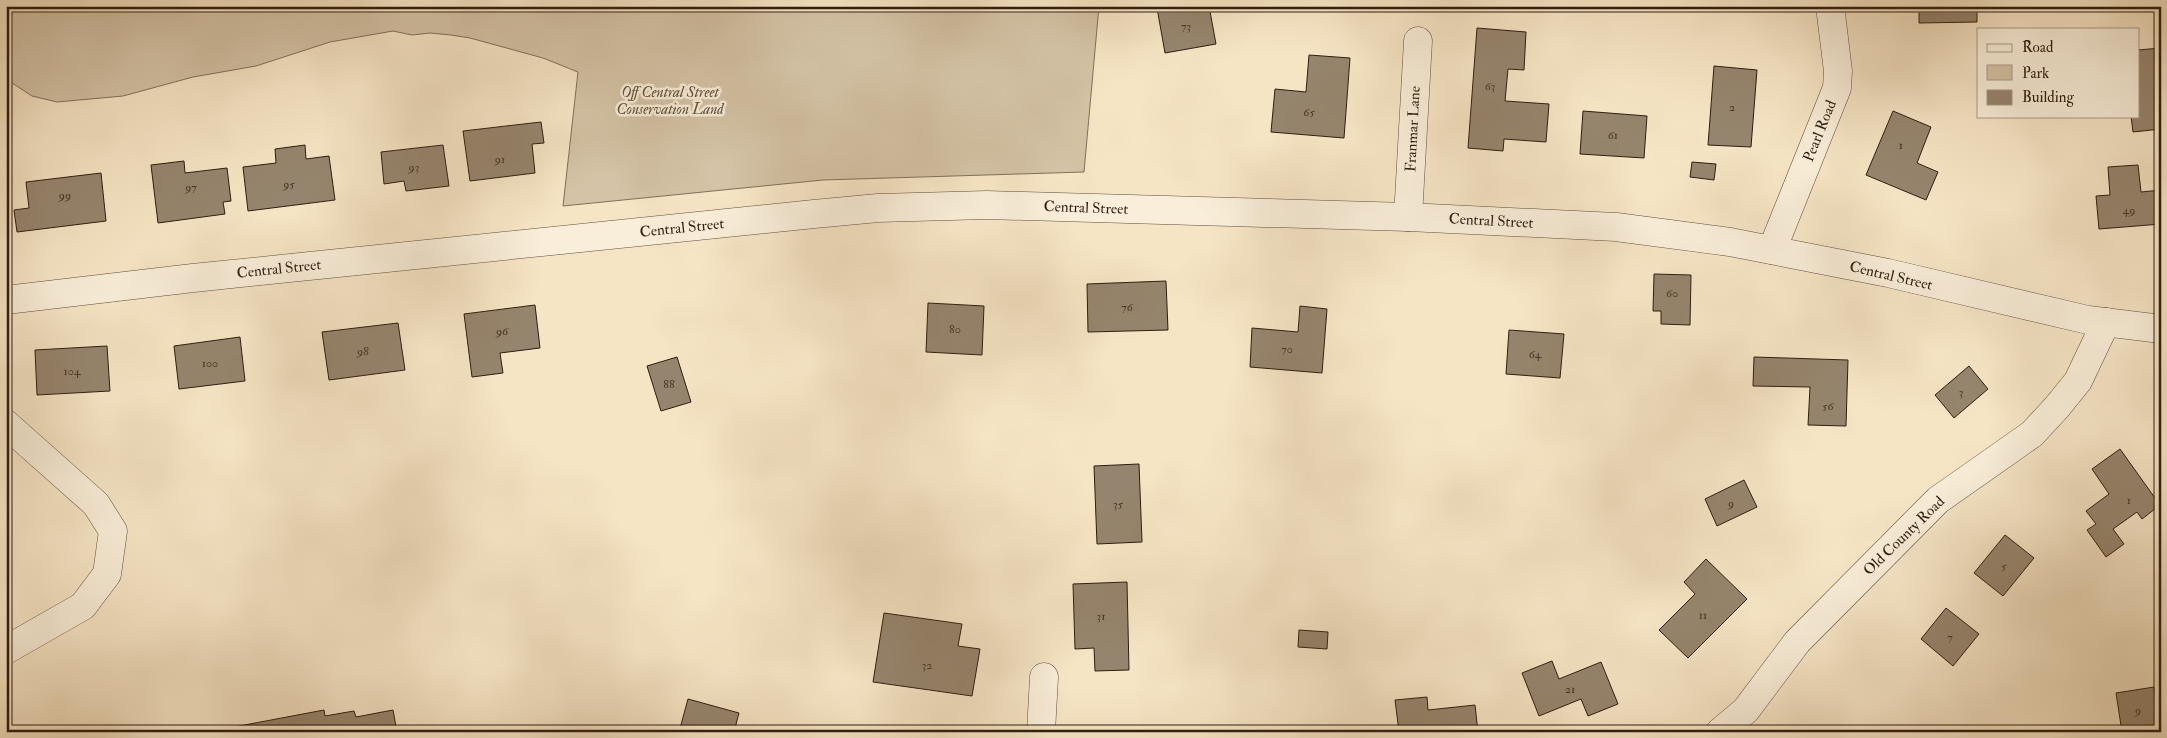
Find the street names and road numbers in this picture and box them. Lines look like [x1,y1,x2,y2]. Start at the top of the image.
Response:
street label: Franmar Lane [1401,85,1425,173]
street label: Pearl Road [1799,97,1841,165]
street label: Central Street [1043,197,1129,219]
street label: Central Street [1448,209,1534,233]
street label: Central Street [639,214,725,242]
street label: Central Street [236,255,322,283]
street label: Central Street [1848,257,1935,295]
street label: Old County Road [1859,492,1949,580]

